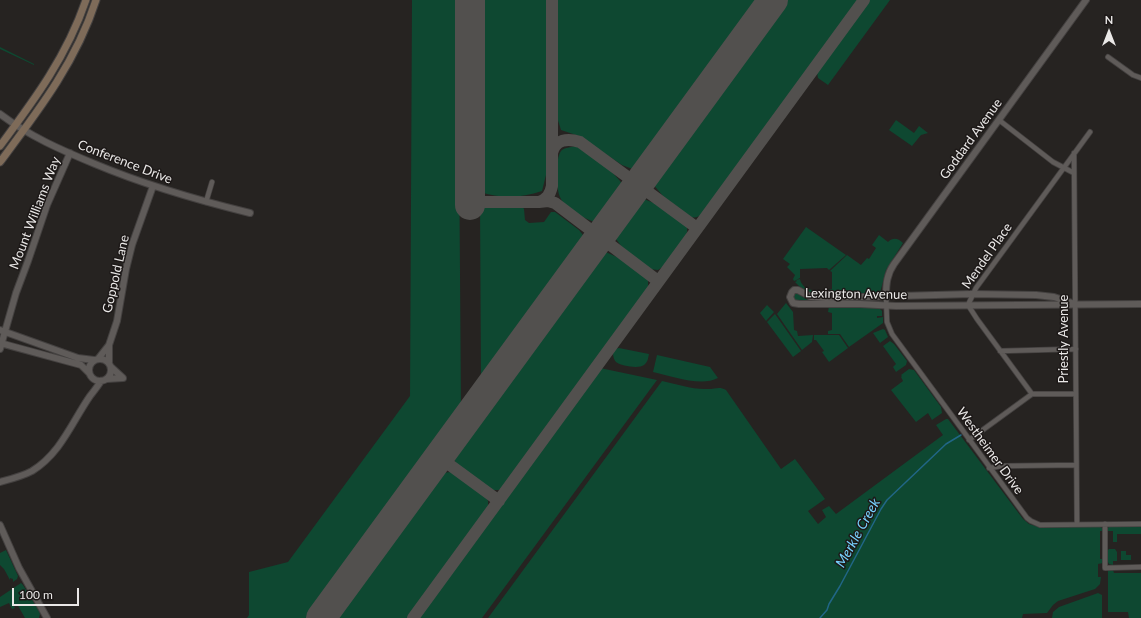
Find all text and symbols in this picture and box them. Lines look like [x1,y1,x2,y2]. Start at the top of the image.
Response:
north arrow [1089,12,1129,52]
text: N [1105,13,1113,26]
street label: Goddard Avenue [936,96,1006,182]
street label: Conference Drive [75,137,175,187]
street label: Mount Williams Way [6,155,64,271]
street label: Mendel Place [959,220,1015,292]
street label: Goppold Lane [99,233,133,315]
street label: Lexington Avenue [805,285,907,303]
street label: Priestly Avenue [1056,295,1072,383]
street label: Westheimer Drive [953,404,1027,498]
water label: Merkle Creek [832,496,884,570]
scale bar [14,580,81,606]
text: 100 m [19,587,53,602]

